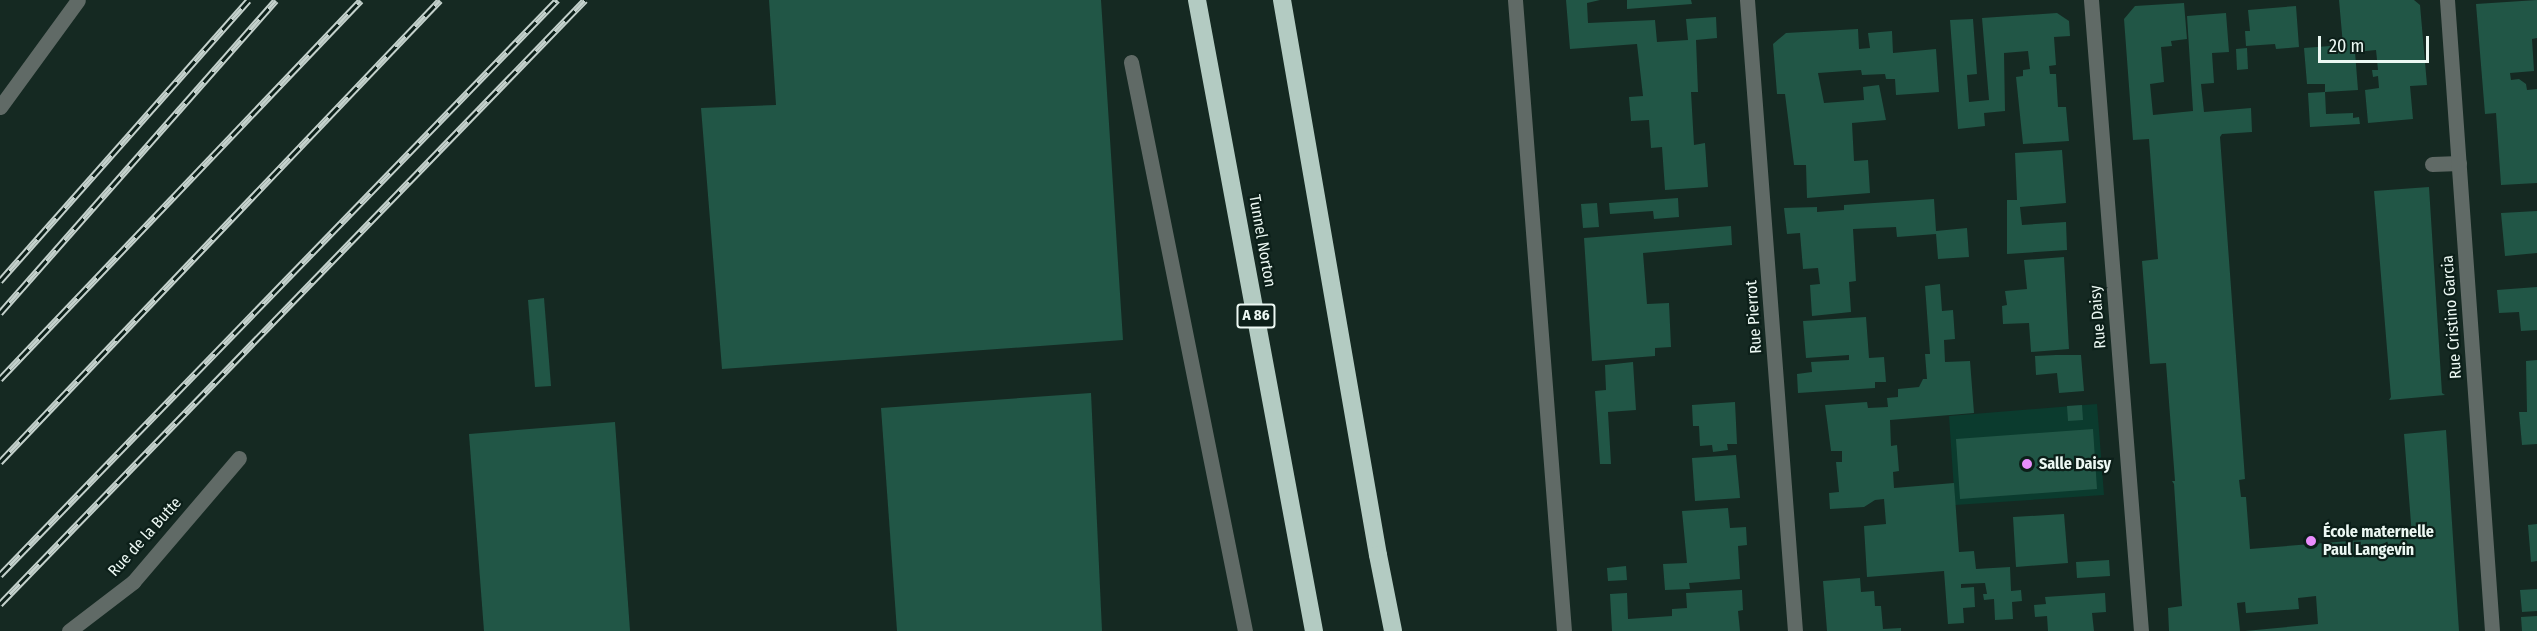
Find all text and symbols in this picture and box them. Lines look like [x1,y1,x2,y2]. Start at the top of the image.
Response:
scale bar [2321,24,2432,62]
text: 20 m [2329,35,2364,57]
street label: Tunnel Norton [1244,193,1280,289]
street label: Rue Cristino Garcia [2438,255,2466,379]
street label: Rue Pierrot [1742,280,1766,354]
street label: Rue Daisy [2086,285,2110,349]
road number: A 86 [1235,304,1277,328]
place label: Salle Daisy [2039,454,2111,474]
marker: Salle Daisy [2020,457,2034,471]
street label: Rue de la Butte [104,493,186,581]
place label: École maternelle Paul Langevin [2323,522,2434,560]
marker: École maternelle Paul Langevin [2304,534,2318,548]

